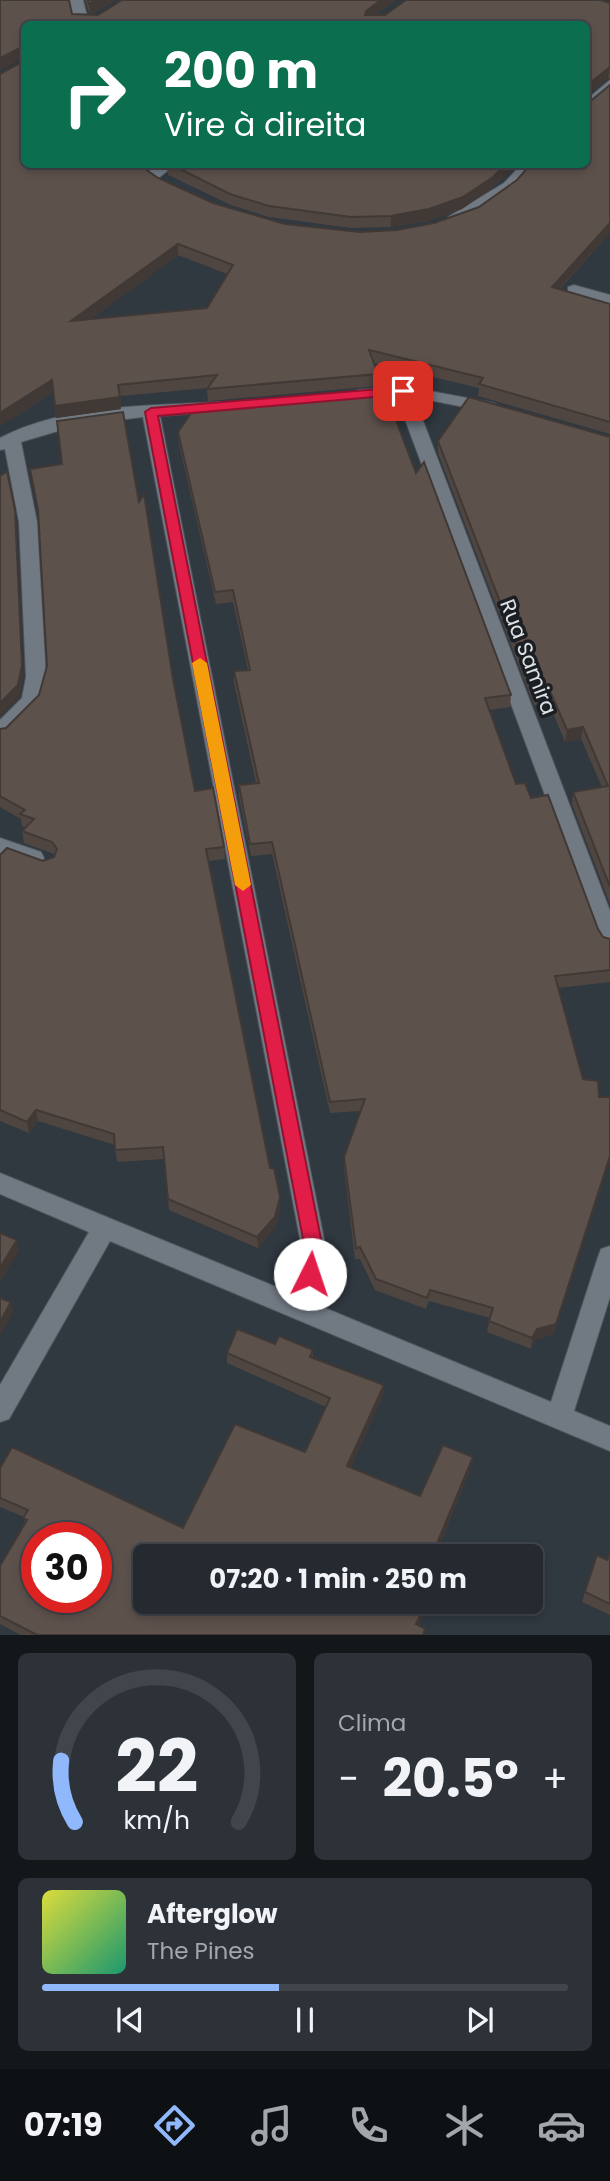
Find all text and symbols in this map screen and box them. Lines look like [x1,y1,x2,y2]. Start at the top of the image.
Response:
text: 200 m [164,37,318,105]
icon: right [49,49,140,140]
text: Vire à direita [164,102,366,147]
pin [373,361,433,421]
icon: arrive [384,372,422,410]
street label: Rua Samira [493,595,564,719]
position arrow [273,1237,347,1311]
speed limit sign: 30 [21,1522,112,1613]
text: 07:20 · 1 min · 250 m [209,1561,467,1597]
text: Clima [338,1707,406,1739]
text: 22 [115,1717,199,1818]
text: 20.5° [382,1742,519,1815]
text: − [338,1752,359,1805]
text: + [542,1752,568,1805]
text: km/h [124,1803,190,1838]
text: Afterglow [147,1896,278,1932]
text: The Pines [147,1935,255,1967]
icon: previous [111,2001,149,2039]
icon: pause [286,2001,324,2039]
icon: next [461,2001,499,2039]
icon: directions [150,2101,199,2150]
icon: music [247,2101,296,2150]
icon: phone [344,2101,393,2150]
icon: climate [440,2101,489,2150]
icon: car [537,2101,586,2150]
text: 07:19 [24,2102,103,2147]

